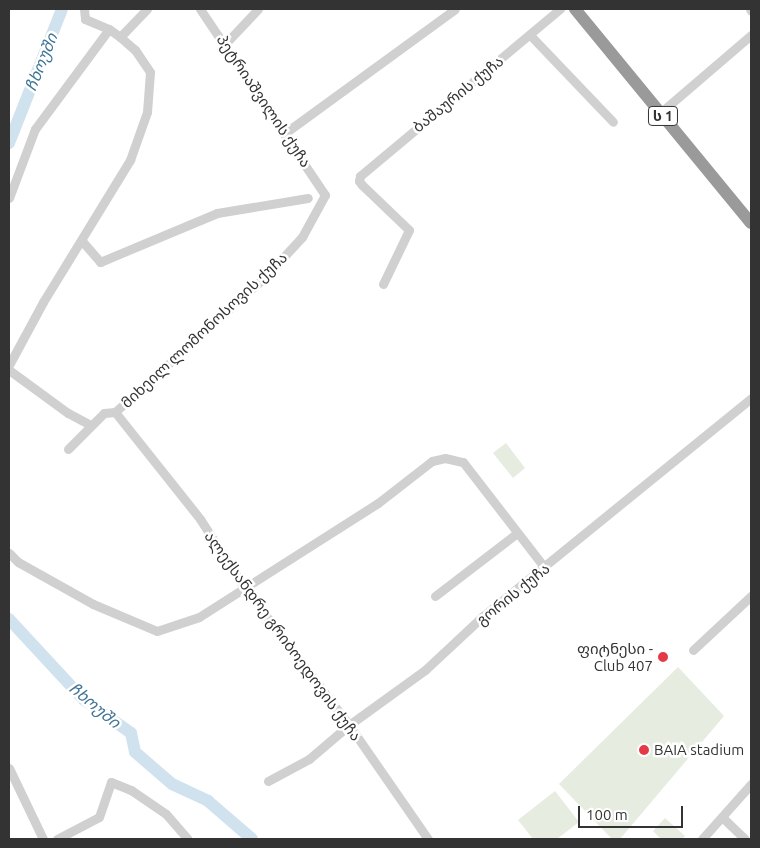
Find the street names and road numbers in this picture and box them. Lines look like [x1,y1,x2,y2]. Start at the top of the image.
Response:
street label: პეტრიაშვილის ქუჩა [213,31,315,171]
street label: ბაშაურის ქუჩა [409,52,507,136]
road number: ს 1 [647,104,679,128]
street label: მიხეილ ლომონოსოვის ქუჩა [117,248,291,412]
street label: ალექსანდრე გრიბოედოვის ქუჩა [201,528,365,744]
street label: გორის ქუჩა [473,559,553,629]

